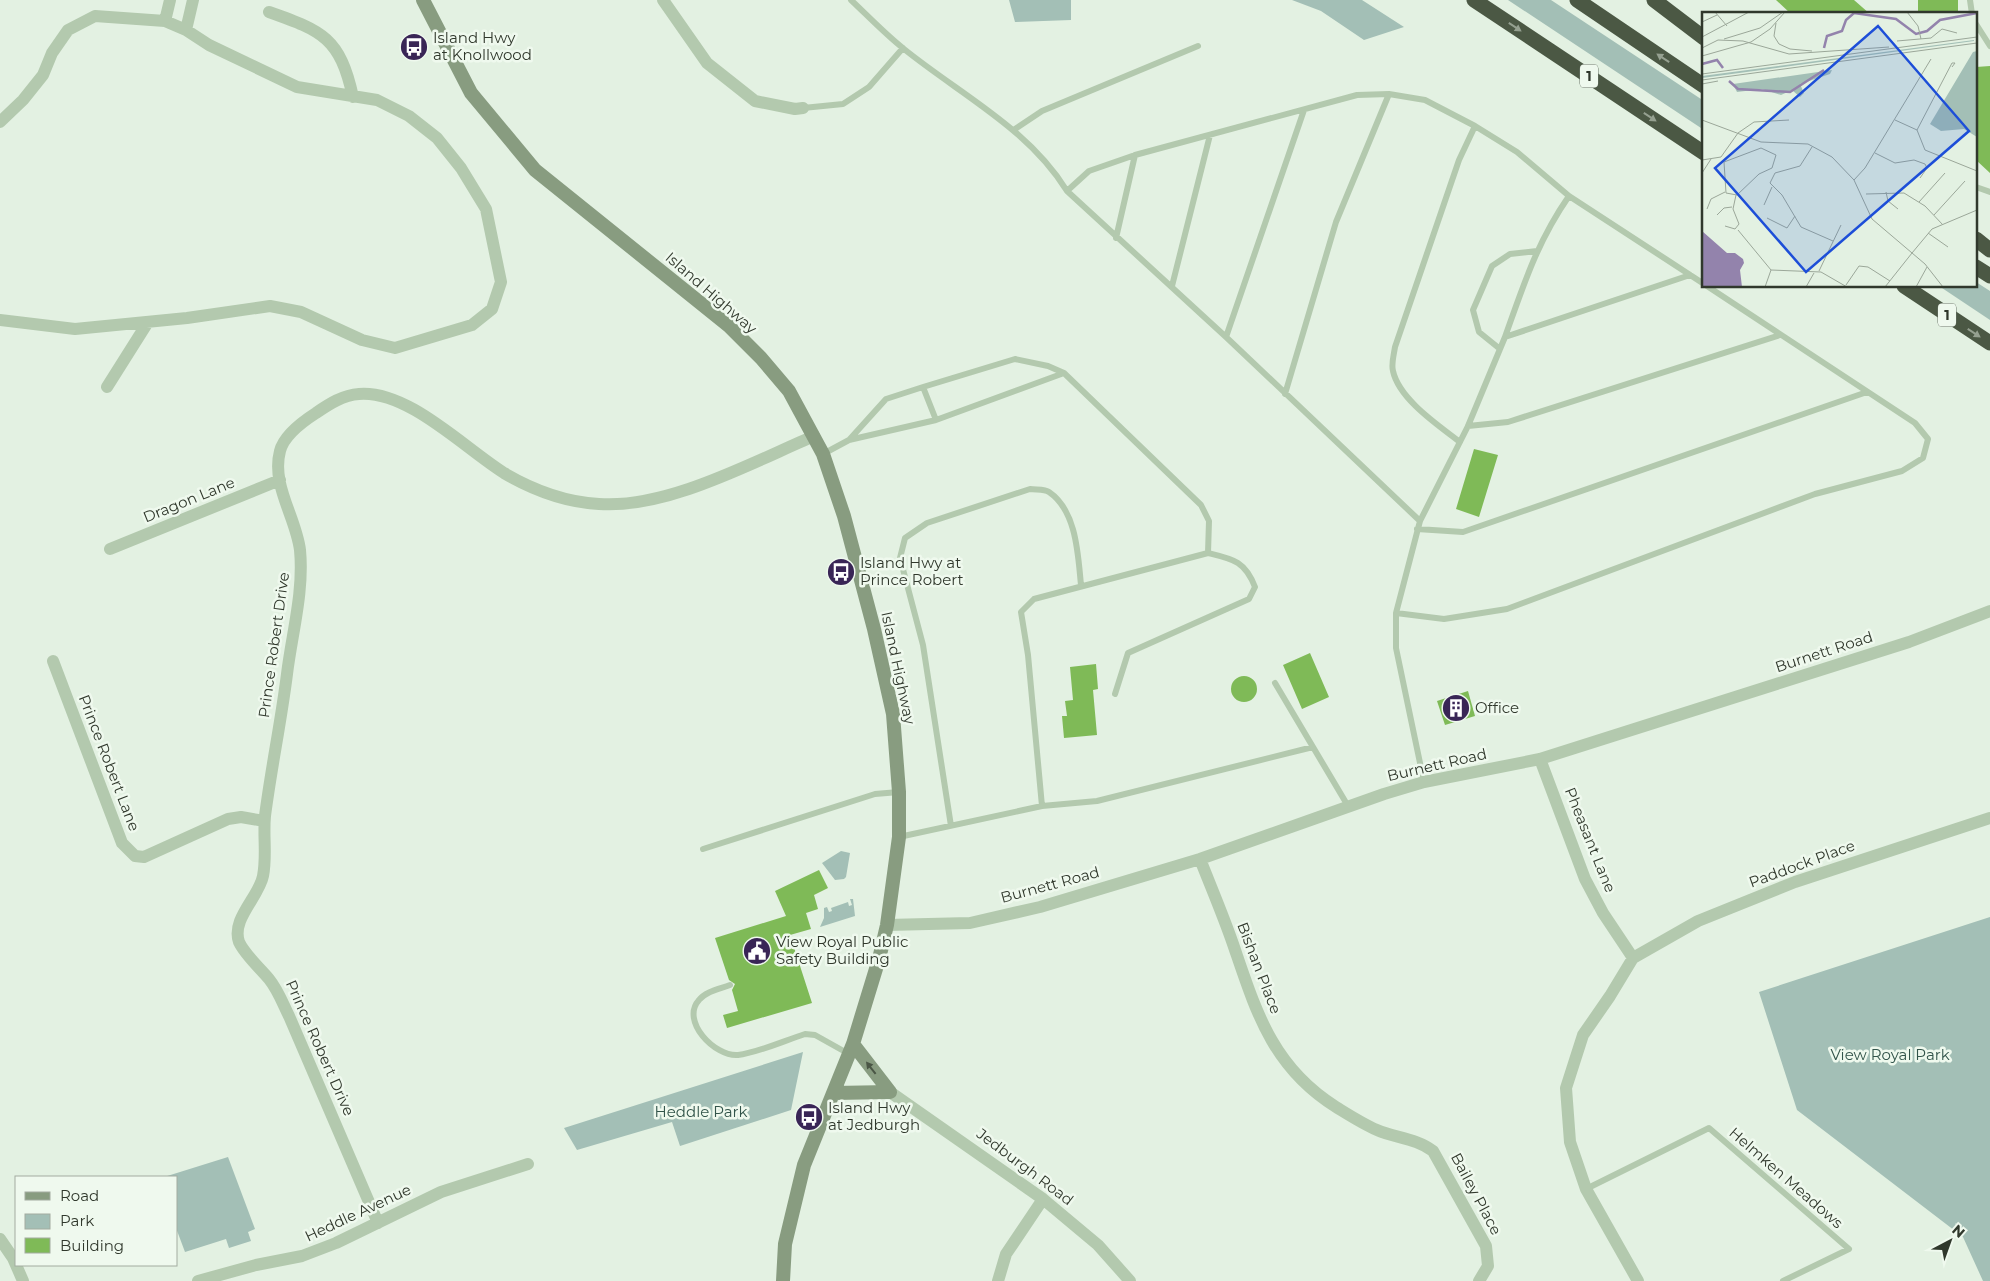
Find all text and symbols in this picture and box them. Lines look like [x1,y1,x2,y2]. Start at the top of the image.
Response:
inset map [1702,12,1978,288]
one-way arrow [1508,22,1521,32]
place label: Island Hwy at Knollwood [433,28,532,64]
bus stop icon: Island Hwy at Knollwood [399,32,429,62]
one-way arrow [1657,53,1670,63]
road number: 1 [1580,64,1598,88]
one-way arrow [1643,113,1656,122]
street label: Island Highway [662,248,762,338]
road number: 1 [1938,304,1956,326]
one-way arrow [1967,328,1980,337]
street label: Dragon Lane [140,473,237,527]
place label: Island Hwy at Prince Robert [860,553,964,589]
bus stop icon: Island Hwy at Prince Robert [826,557,856,587]
street label: Prince Robert Drive [254,571,293,719]
street label: Island Highway [877,610,920,727]
street label: Burnett Road [1773,627,1875,676]
street label: Prince Robert Lane [75,692,144,834]
building icon: Office [1441,693,1471,723]
place label: Office [1475,698,1519,717]
street label: Burnett Road [1385,744,1489,785]
street label: Pheasant Lane [1561,784,1620,895]
street label: Paddock Place [1746,836,1857,892]
street label: Burnett Road [998,862,1101,907]
street label: Bishan Place [1233,919,1286,1016]
place label: View Royal Public Safety Building [776,932,909,968]
public building icon: View Royal Public Safety Building [742,936,772,966]
street label: Prince Robert Drive [282,977,359,1119]
park label: View Royal Park [1830,1045,1950,1064]
one-way arrow [866,1062,877,1075]
place label: Island Hwy at Jedburgh [828,1098,920,1134]
park label: Heddle Park [655,1102,747,1121]
bus stop icon: Island Hwy at Jedburgh [794,1102,824,1132]
street label: Jedburgh Road [972,1123,1077,1209]
street label: Helmken Meadows [1725,1123,1847,1232]
street label: Bailey Place [1447,1149,1506,1238]
legend [15,1176,178,1266]
street label: Heddle Avenue [302,1180,414,1246]
text: Road [60,1186,99,1205]
text: Park [60,1211,94,1230]
north arrow [1925,1216,1975,1266]
text: N [1948,1221,1969,1242]
text: Building [60,1236,124,1255]

